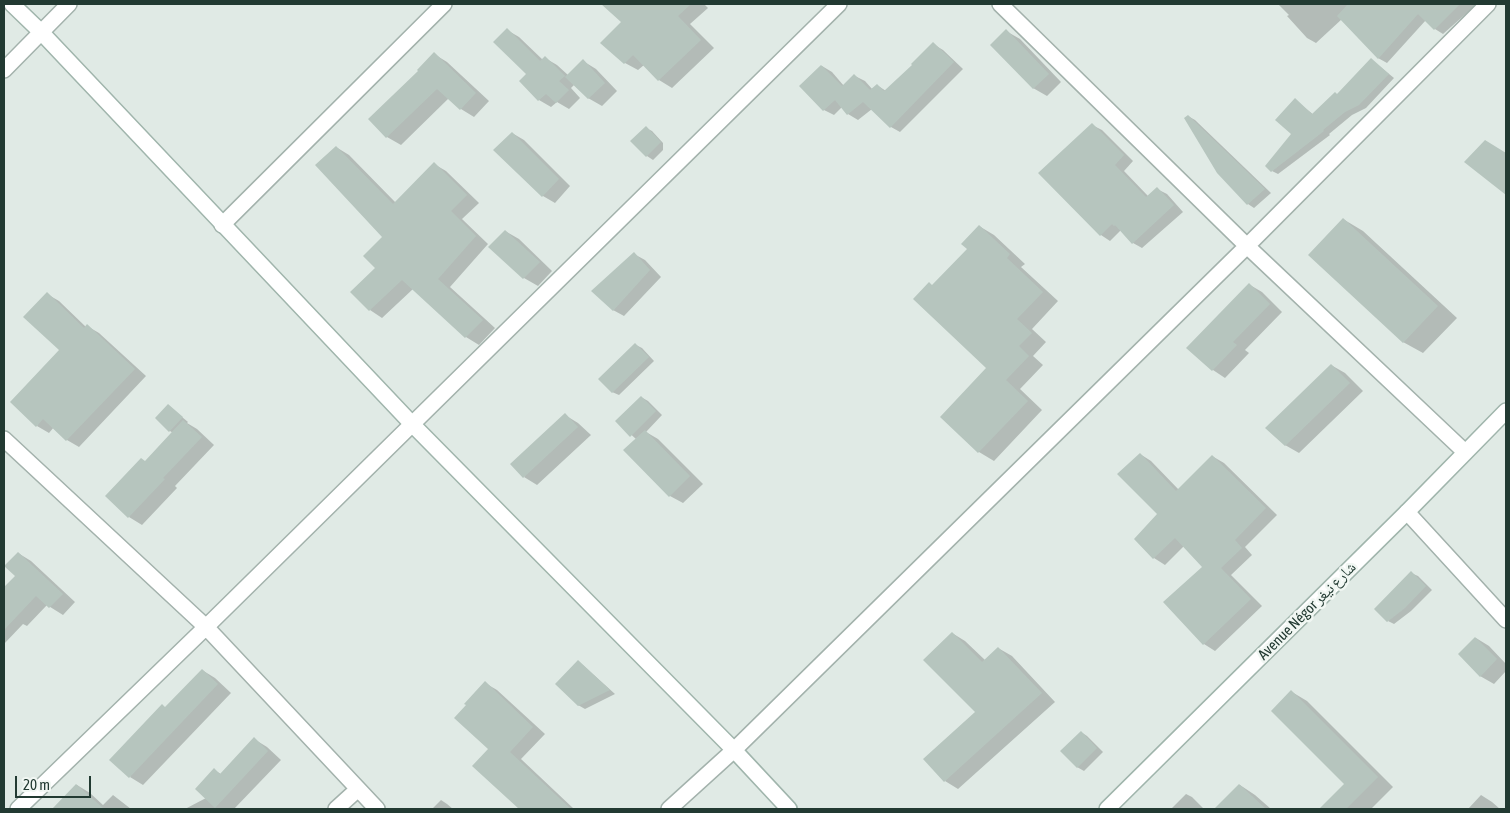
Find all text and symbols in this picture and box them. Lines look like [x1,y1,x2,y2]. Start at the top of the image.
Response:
street label: Avenue Négor شارع نيغر [1254,558,1360,664]
scale bar [18,766,94,798]
text: 20 m [23,776,50,793]

